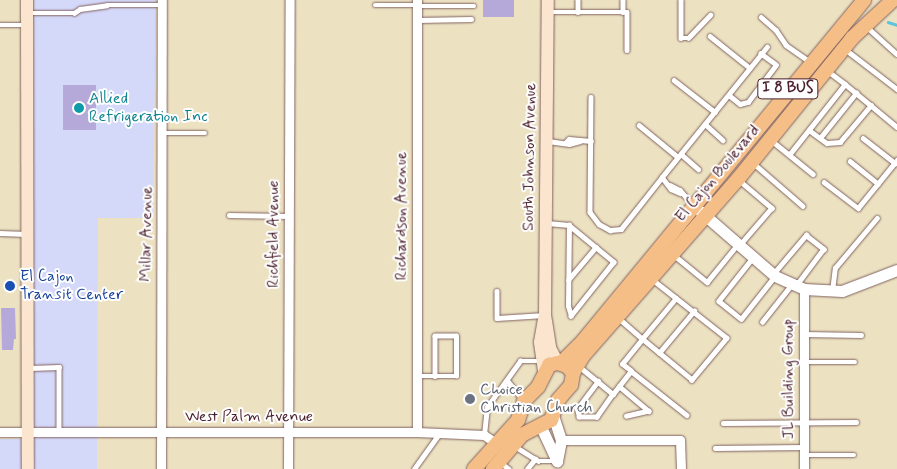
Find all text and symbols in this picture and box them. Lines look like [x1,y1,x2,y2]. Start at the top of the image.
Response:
road number: I 8 BUS [757,76,819,102]
street label: South Johnson Avenue [519,81,541,233]
place label: Allied Refrigeration Inc [89,89,207,127]
marker: Allied Refrigeration Inc [73,102,85,114]
street label: El Cajon Boulevard [669,118,767,230]
street label: Richardson Avenue [392,153,412,279]
street label: Richfield Avenue [264,179,284,289]
street label: Millar Avenue [137,187,157,281]
place label: El Cajon Transit Center [20,267,126,305]
marker: El Cajon Transit Center [4,280,16,292]
street label: JL Building Group [779,321,799,437]
place label: Choice Christian Church [480,380,596,418]
marker: Choice Christian Church [464,393,476,405]
street label: West Palm Avenue [184,407,314,427]

